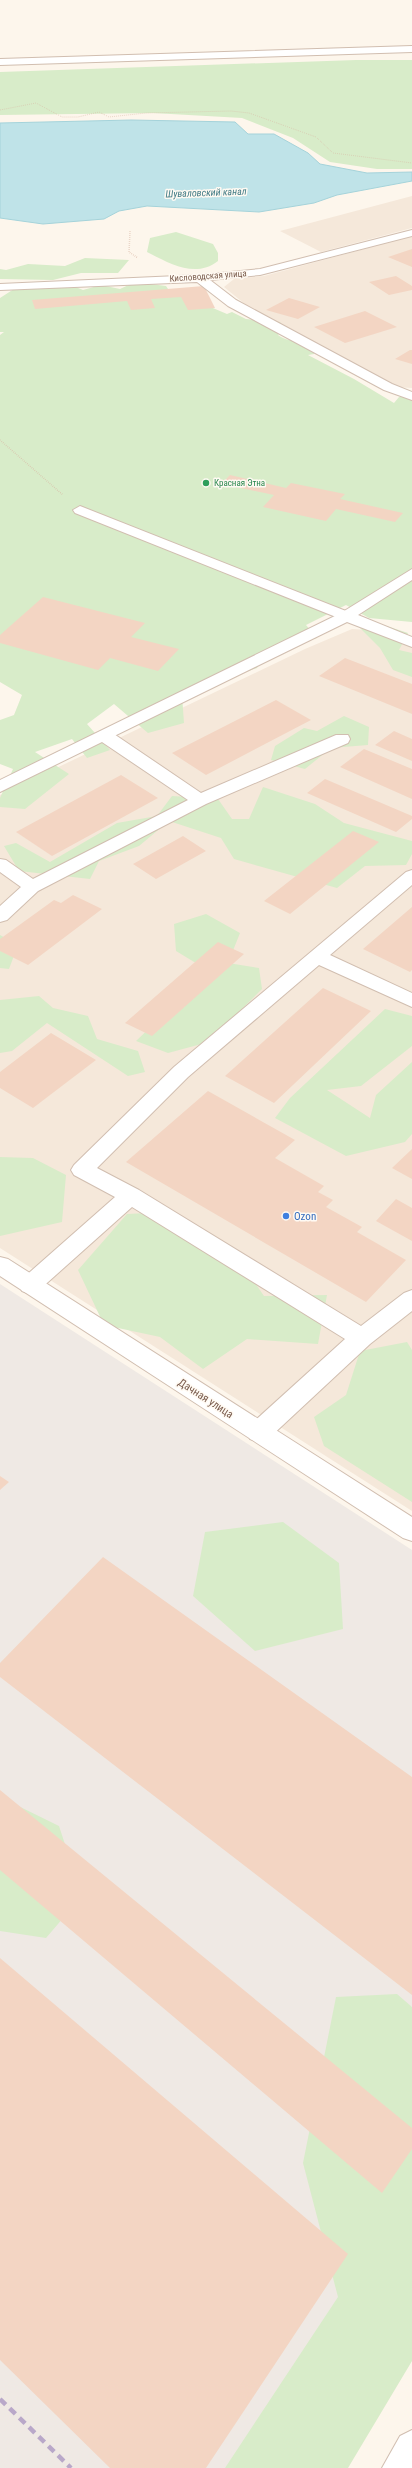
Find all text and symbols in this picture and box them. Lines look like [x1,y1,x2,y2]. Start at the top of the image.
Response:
water label: Шуваловский канал [165,186,247,199]
street label: Кисловодская улица [169,268,247,284]
marker: Красная Этна [201,478,211,488]
place label: Красная Этна [214,478,265,488]
place label: Ozon [294,1210,316,1223]
marker: Ozon [281,1211,291,1221]
street label: Дачная улица [176,1376,236,1421]

